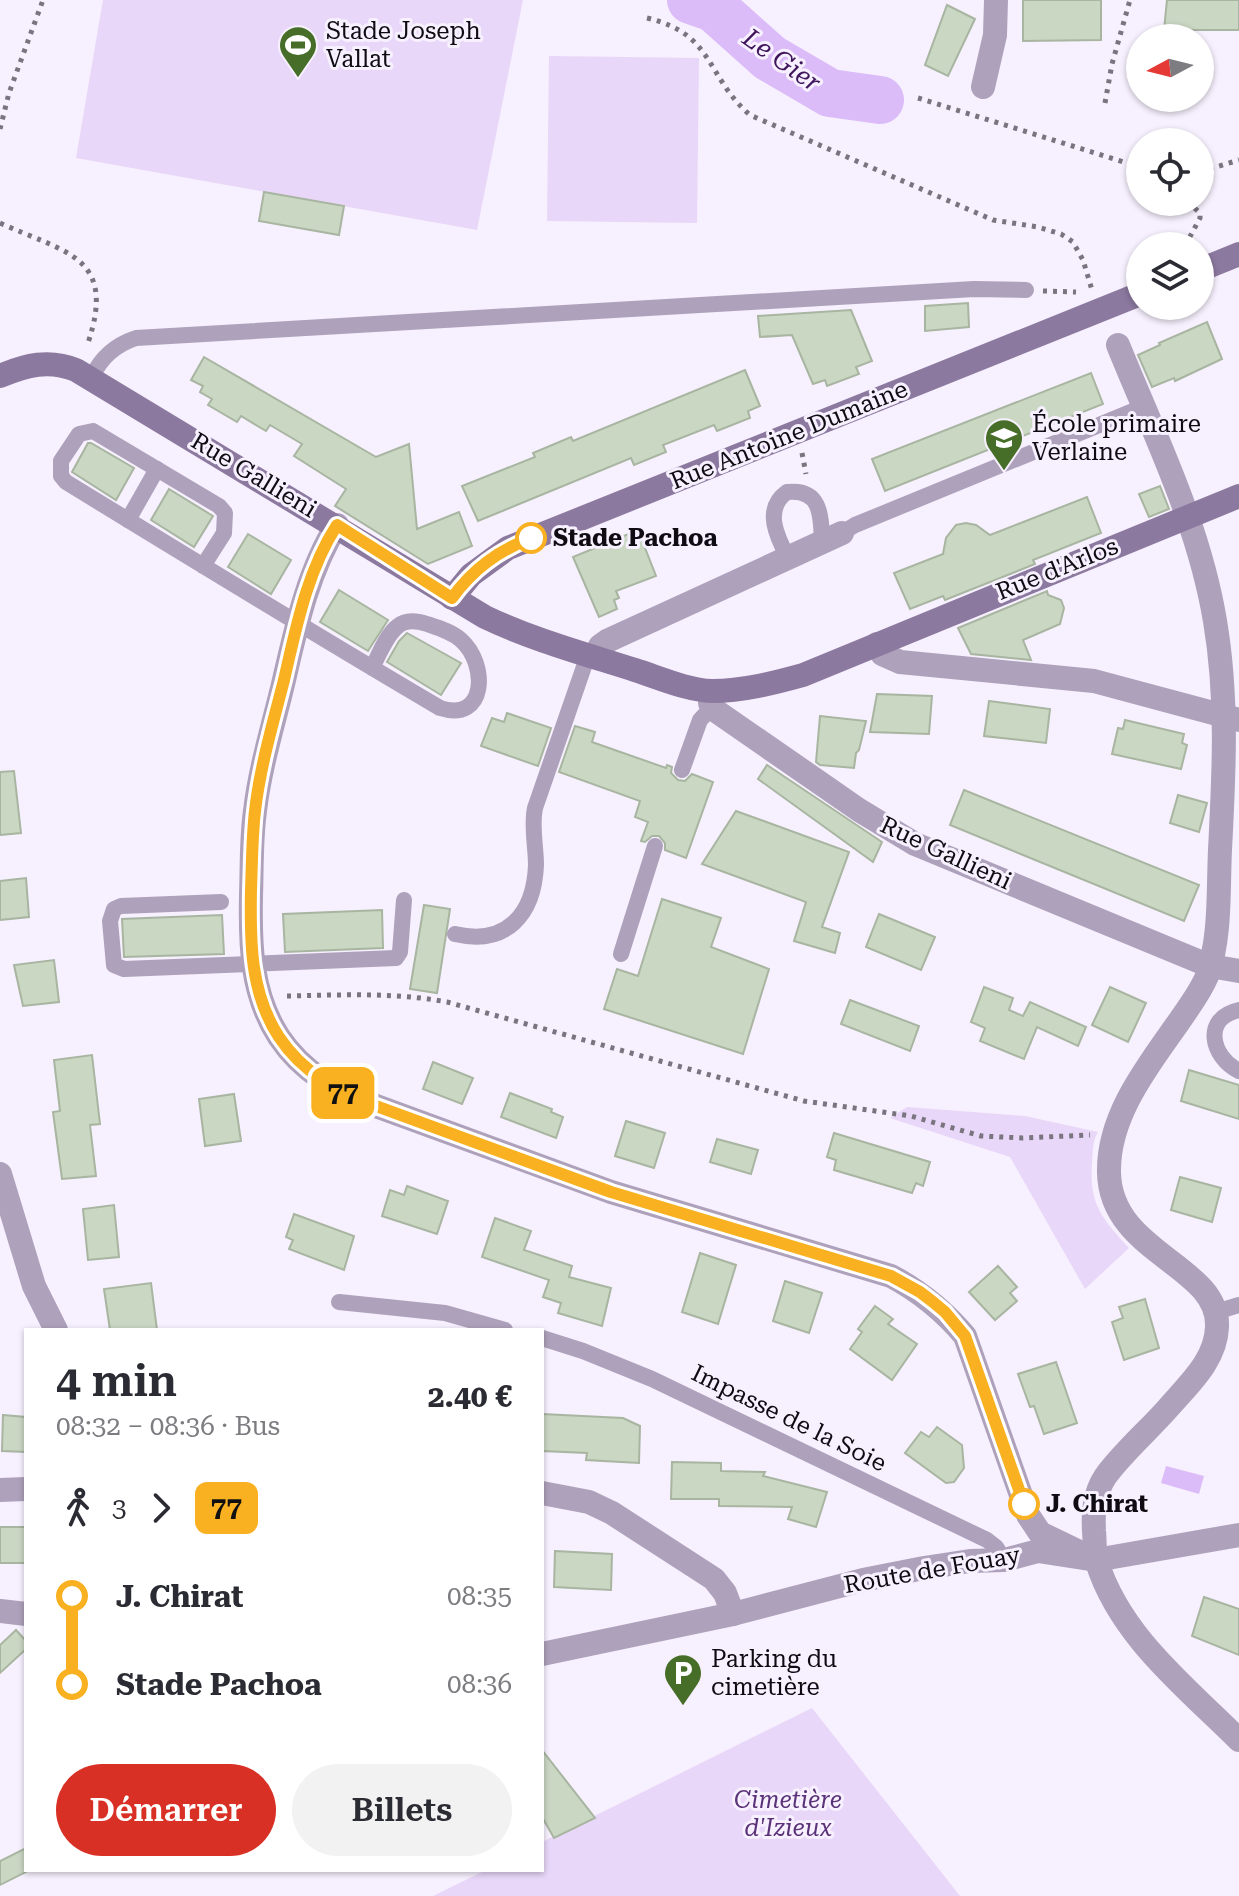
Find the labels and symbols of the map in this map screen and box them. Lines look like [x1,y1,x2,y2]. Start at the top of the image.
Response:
place label: Stade Joseph Vallat [326,17,481,73]
water label: Le Gier [736,22,827,98]
sports icon: Stade Joseph Vallat [277,24,319,79]
north arrow [1126,24,1214,112]
street label: Rue Antoine Dumaine [666,375,912,495]
place label: École primaire Verlaine [1032,409,1201,466]
school or university icon: École primaire Verlaine [983,417,1025,472]
street label: Rue Gallieni [186,427,322,524]
marker: Stade Pachoa [516,523,546,553]
place label: Stade Pachoa [553,524,717,552]
street label: Rue d'Arlos [992,532,1122,606]
street label: Rue Gallieni [876,810,1016,896]
line badge: 77 [307,1067,379,1119]
street label: Impasse de la Soie [687,1359,891,1477]
marker: J. Chirat [1009,1489,1039,1519]
place label: J. Chirat [1046,1490,1148,1518]
street label: Route de Fouay [842,1541,1023,1599]
place label: Parking du cimetière [711,1645,837,1701]
parking icon: Parking du cimetière [662,1652,704,1707]
park label: Cimetière d'Izieux [734,1786,842,1842]

